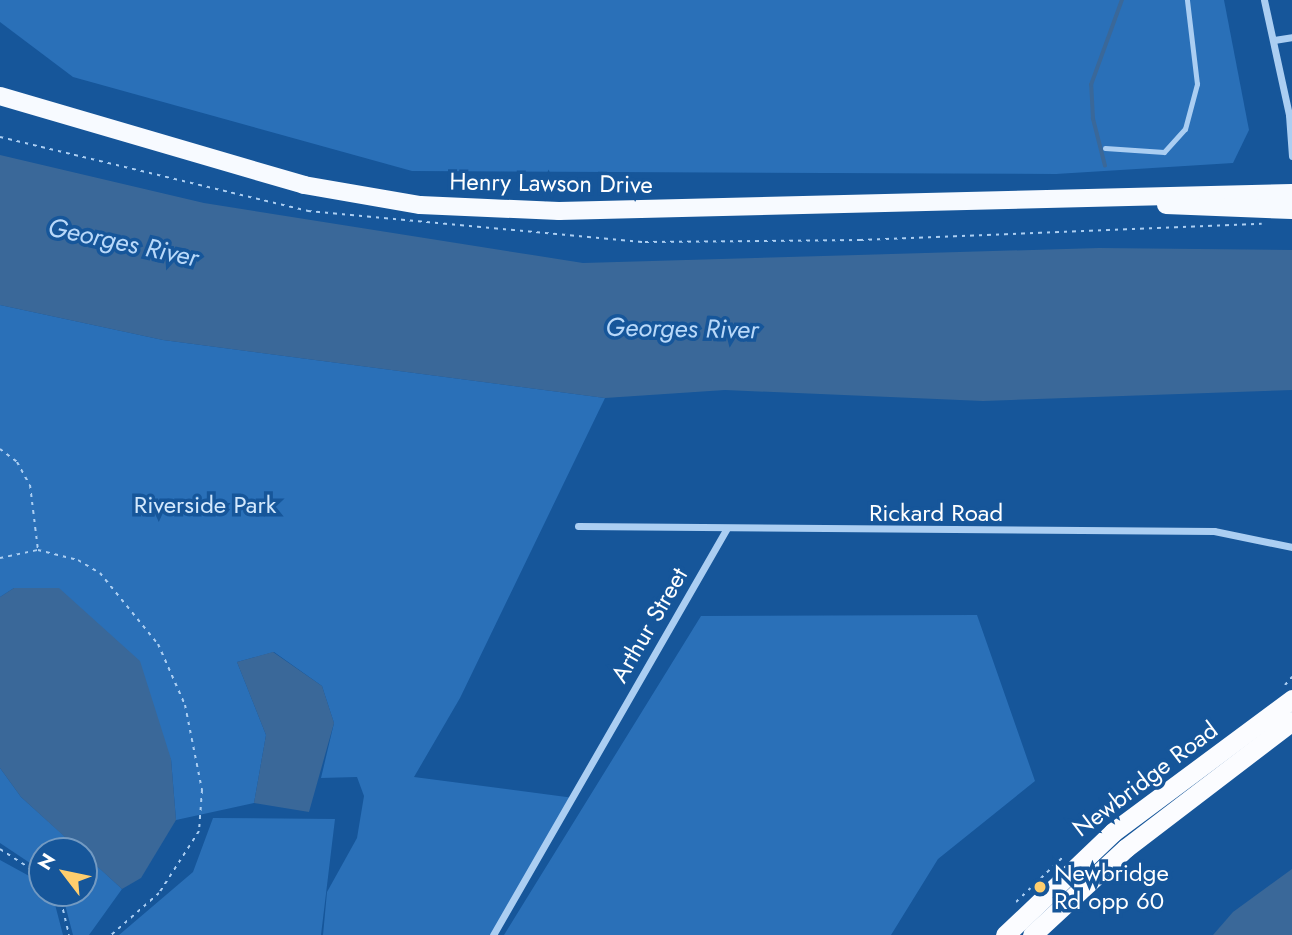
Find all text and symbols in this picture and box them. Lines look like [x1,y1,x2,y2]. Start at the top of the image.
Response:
street label: Henry Lawson Drive [449,167,653,199]
water label: Georges River [45,212,201,274]
water label: Georges River [605,312,759,346]
park label: Riverside Park [134,491,276,519]
street label: Rickard Road [869,499,1003,527]
street label: Arthur Street [605,562,693,688]
street label: Newbridge Road [1067,715,1223,843]
north arrow [28,837,98,907]
text: N [31,848,62,875]
place label: Newbridge Rd opp 60 [1054,859,1169,915]
marker: Newbridge Rd opp 60 [1032,879,1048,895]

